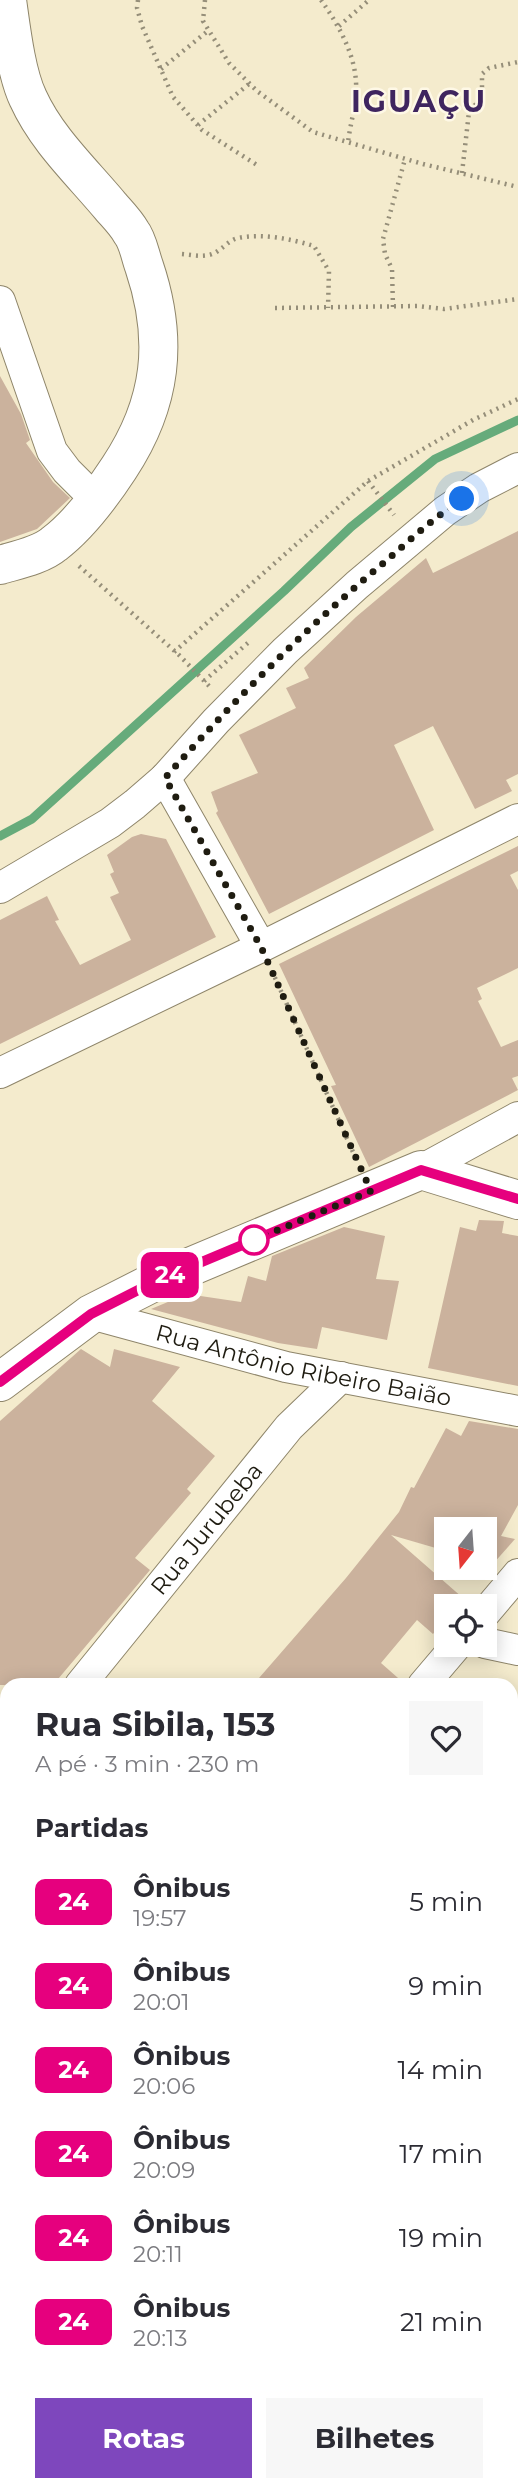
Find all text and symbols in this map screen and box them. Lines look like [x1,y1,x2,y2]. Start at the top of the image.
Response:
district label: IGUAÇU [351,83,487,120]
your location [444,481,479,516]
unlabelled marker [239,1225,269,1255]
line badge: 24 [138,1252,202,1298]
text: 24 [155,1260,185,1289]
street label: Rua Antônio Ribeiro Baião [153,1318,454,1412]
street label: Rua Jurubeba [145,1457,268,1601]
north arrow [434,1517,497,1580]
map controls [434,1517,497,1657]
button: locate [434,1594,497,1657]
button: heart [409,1701,483,1775]
text: Rua Sibila, 153 [35,1704,276,1744]
text: A pé · 3 min · 230 m [35,1750,260,1778]
text: Partidas [35,1812,148,1844]
text: Ônibus [133,1872,230,1904]
text: 5 min [409,1886,483,1918]
text: 24 [58,1887,89,1916]
text: 19:57 [133,1904,186,1932]
text: Ônibus [133,1956,230,1988]
text: 9 min [408,1970,483,2002]
text: 24 [58,1971,89,2000]
text: 20:01 [133,1988,190,2016]
text: Ônibus [133,2040,230,2072]
text: 14 min [397,2054,483,2086]
text: 24 [58,2055,89,2084]
text: 20:06 [133,2072,195,2100]
text: Ônibus [133,2124,230,2156]
text: 17 min [399,2138,483,2170]
text: 24 [58,2139,89,2168]
text: 20:09 [133,2156,195,2184]
text: Ônibus [133,2208,230,2240]
text: 19 min [399,2222,483,2254]
text: 24 [58,2223,89,2252]
text: 20:11 [133,2240,183,2268]
text: Ônibus [133,2292,230,2324]
text: 21 min [400,2306,483,2338]
text: 24 [58,2307,89,2336]
text: 20:13 [133,2324,187,2352]
button: Rotas [35,2398,252,2478]
button: Bilhetes [266,2398,483,2478]

